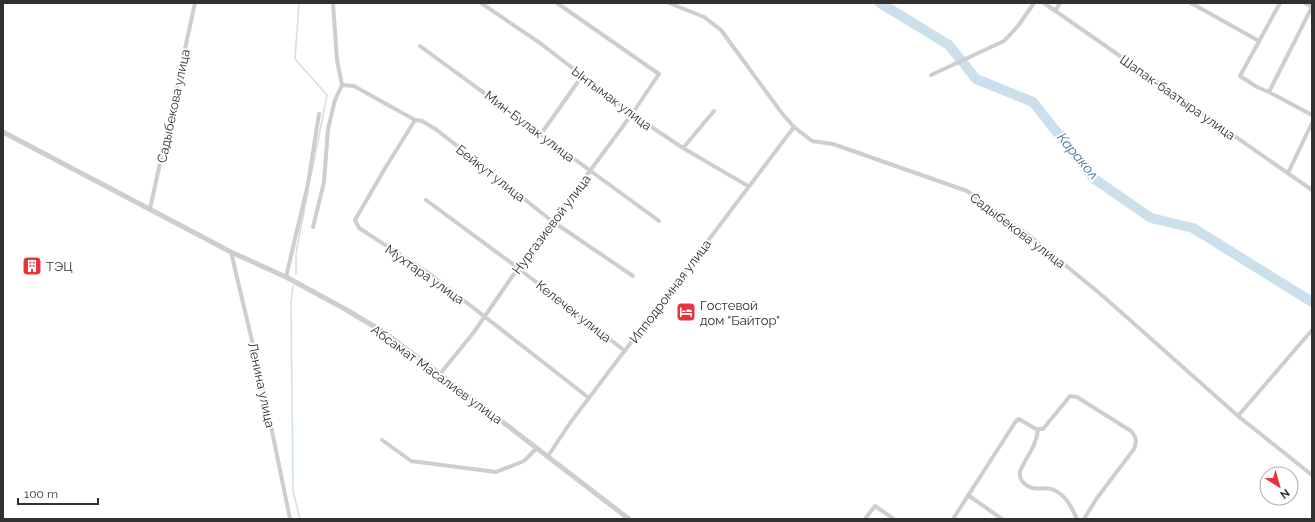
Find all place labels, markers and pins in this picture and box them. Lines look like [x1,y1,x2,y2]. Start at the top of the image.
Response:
building icon: ТЭЦ [21,255,43,277]
place label: ТЭЦ [46,259,73,274]
place label: Гостевой дом "Байтор" [700,298,780,328]
hotel icon: Гостевой дом "Байтор" [675,301,697,323]

